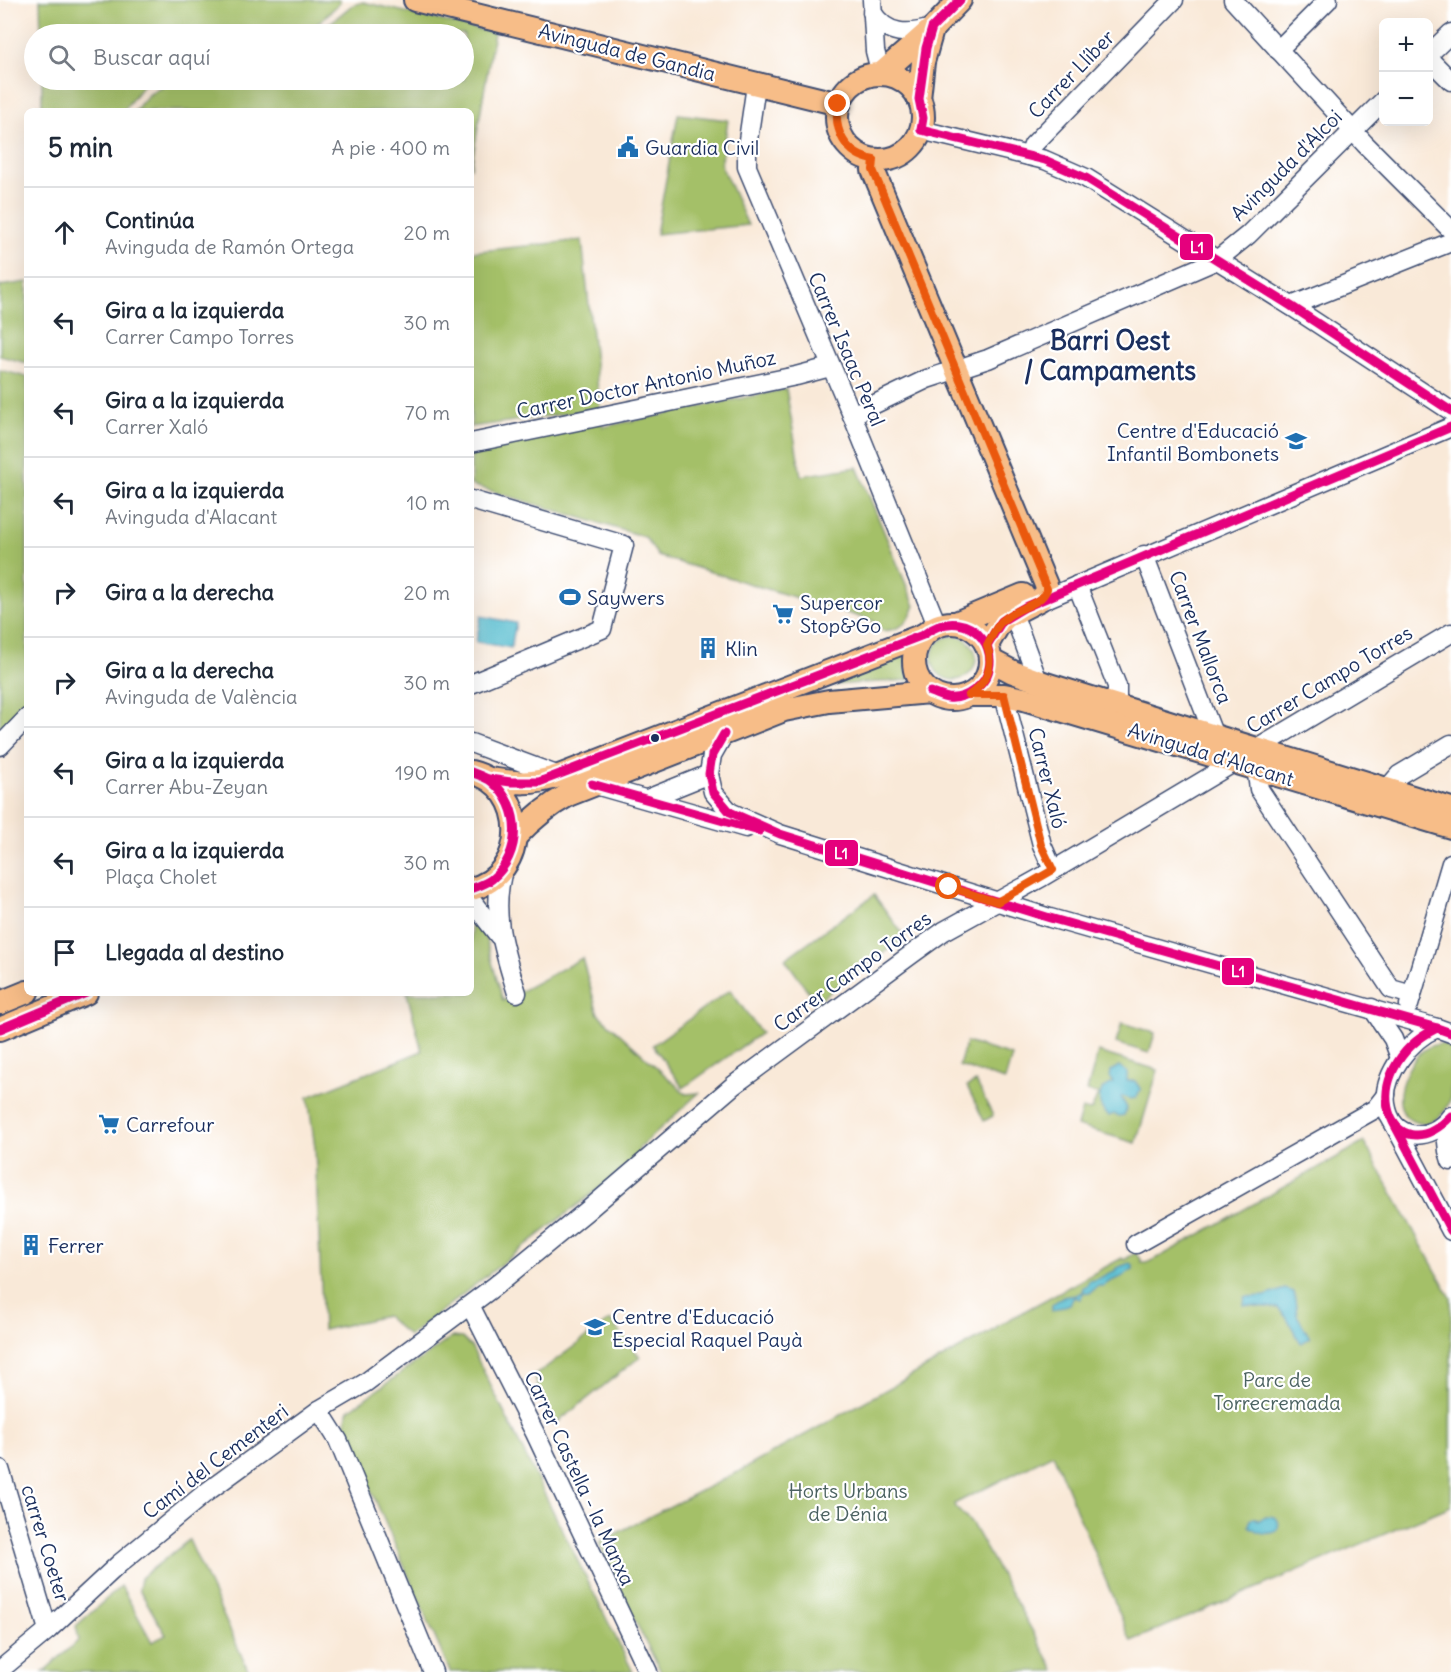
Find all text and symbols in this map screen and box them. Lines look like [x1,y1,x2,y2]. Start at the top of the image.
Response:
street label: Avinguda de Gandia [536,18,718,86]
map controls [1379,18,1433,126]
button: + [1379,18,1433,72]
search box [24,24,474,90]
street label: Carrer Llíber [1023,24,1119,124]
icon: search [45,41,78,74]
text: Buscar aquí [93,43,210,71]
button: − [1379,72,1433,126]
route end [824,90,850,116]
street label: Avinguda d'Alcoi [1225,104,1347,226]
text: 5 min [48,131,113,164]
text: A pie · 400 m [332,135,450,160]
public building icon: Guardia Civil [616,135,640,159]
place label: Guardia Civil [645,135,759,160]
text: Continúa [105,206,194,234]
icon: ahead [48,216,81,249]
text: 20 m [404,220,450,245]
line badge: L1 [1179,233,1214,261]
text: Avinguda de Ramón Ortega [105,234,354,259]
text: L1 [1190,237,1204,257]
street label: Carrer Isaac Peral [803,268,891,430]
text: Gira a la izquierda [105,296,284,324]
icon: left [48,306,81,339]
text: 30 m [403,310,450,335]
text: Carrer Campo Torres [105,324,294,349]
district label: Barri Oest / Campaments [1024,324,1196,387]
street label: Carrer Doctor Antonio Muñoz [514,344,778,424]
text: Gira a la izquierda [105,386,284,414]
icon: left [48,396,81,429]
text: 70 m [405,400,450,425]
text: Carrer Xaló [105,414,208,439]
place label: Centre d'Educació Infantil Bombonets [1107,418,1279,466]
school or university icon: Centre d'Educació Infantil Bombonets [1284,429,1308,453]
text: Gira a la izquierda [105,476,284,504]
icon: left [48,486,81,519]
text: 10 m [407,490,450,515]
text: Avinguda d'Alacant [105,504,277,529]
street label: Carrer Mallorca [1164,567,1238,707]
icon: right [48,576,81,609]
text: Gira a la derecha [105,578,274,606]
text: 20 m [404,580,450,605]
sports icon: Saywers [558,585,582,609]
place label: Saywers [587,585,665,610]
place label: Supercor Stop&Go [800,590,882,638]
supermarket icon: Supercor Stop&Go [771,602,795,626]
street label: Carrer Campo Torres [1241,620,1417,738]
building icon: Klin [696,636,720,660]
place label: Klin [725,636,758,661]
text: Gira a la derecha [105,656,274,684]
icon: right [48,666,81,699]
text: 30 m [403,670,450,695]
text: Avinguda de València [105,684,297,709]
street label: Avinguda d'Alacant [1125,717,1297,791]
street label: Carrer Xaló [1023,725,1073,831]
unlabelled marker [649,732,661,744]
text: Gira a la izquierda [105,746,284,774]
icon: left [48,756,81,789]
text: 190 m [395,760,450,785]
text: Carrer Abu-Zeyan [105,774,268,799]
text: Gira a la izquierda [105,836,284,864]
line badge: L1 [824,839,859,867]
text: L1 [834,843,848,863]
icon: left [48,846,81,879]
text: 30 m [403,850,450,875]
text: Plaça Cholet [105,864,217,889]
route start [935,873,961,899]
street label: Carrer Campo Torres [768,905,936,1037]
icon: arrive [48,936,81,969]
text: Llegada al destino [105,938,284,966]
line badge: L1 [1221,957,1255,986]
text: L1 [1231,961,1245,981]
supermarket icon: Carrefour [97,1112,121,1136]
place label: Carrefour [126,1112,214,1137]
building icon: Ferrer [19,1233,43,1257]
place label: Ferrer [48,1233,104,1258]
place label: Centre d'Educació Especial Raquel Payà [612,1304,803,1352]
school or university icon: Centre d'Educació Especial Raquel Payà [583,1315,607,1339]
street label: Carrer Castella - la Manxa [519,1367,641,1589]
park label: Parc de Torrecremada [1213,1367,1341,1415]
street label: Camí del Cementeri [137,1398,293,1524]
park label: Horts Urbans de Dénia [788,1478,908,1526]
street label: carrer Coeter [16,1481,76,1605]

